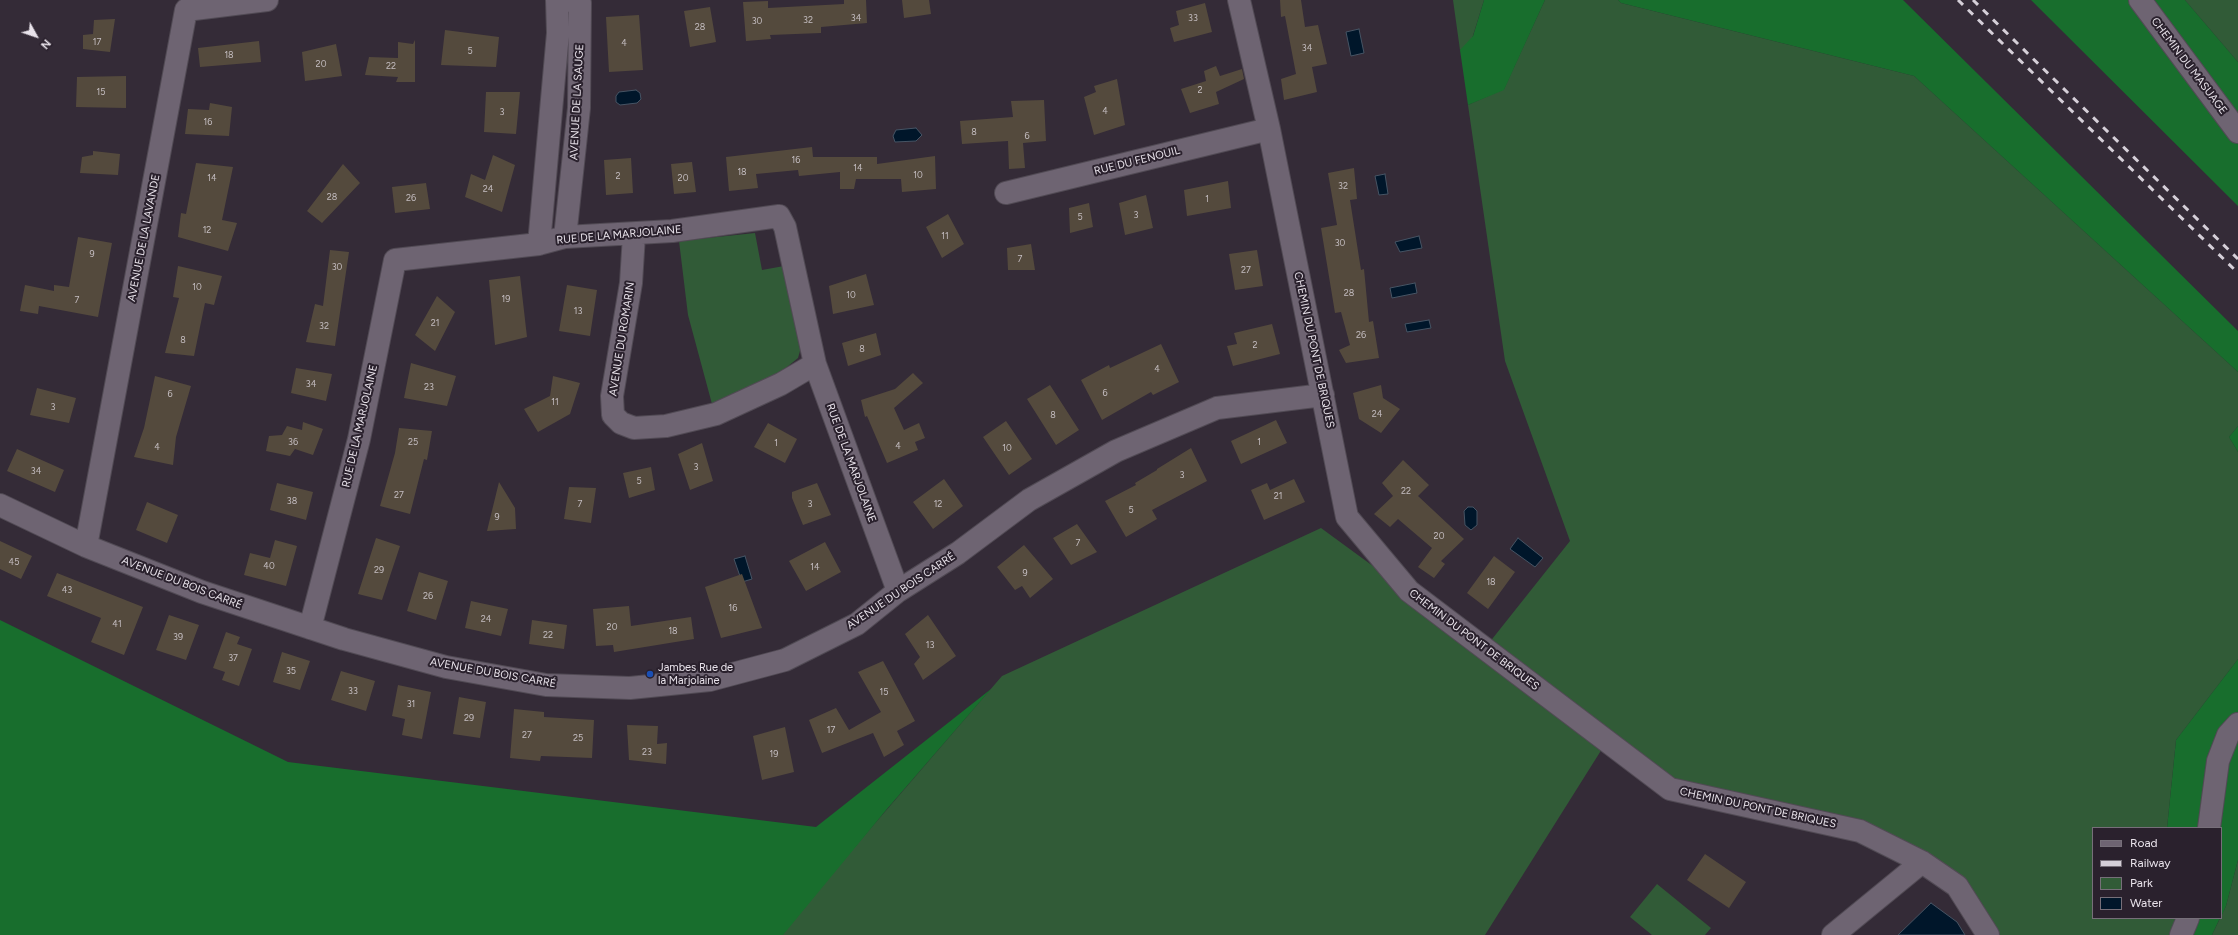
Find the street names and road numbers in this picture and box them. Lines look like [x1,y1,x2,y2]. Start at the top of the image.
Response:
street label: CHEMIN DU MASUAGE [2148,15,2230,117]
street label: AVENUE DE LA SAUGE [567,44,587,160]
street label: RUE DU FENOUIL [1093,144,1181,178]
street label: AVENUE DE LA LAVANDE [125,173,163,303]
street label: RUE DE LA MARJOLAINE [556,223,682,247]
street label: CHEMIN DU PONT DE BRIQUES [1291,271,1337,429]
street label: AVENUE DU ROMARIN [606,281,638,397]
street label: RUE DE LA MARJOLAINE [339,363,381,489]
street label: RUE DE LA MARJOLAINE [823,402,879,524]
street label: AVENUE DU BOIS CARRÉ [844,550,958,632]
street label: AVENUE DU BOIS CARRÉ [120,554,244,612]
street label: CHEMIN DU PONT DE BRIQUES [1406,587,1542,693]
street label: AVENUE DU BOIS CARRÉ [429,655,557,691]
street label: CHEMIN DU PONT DE BRIQUES [1679,785,1837,831]

